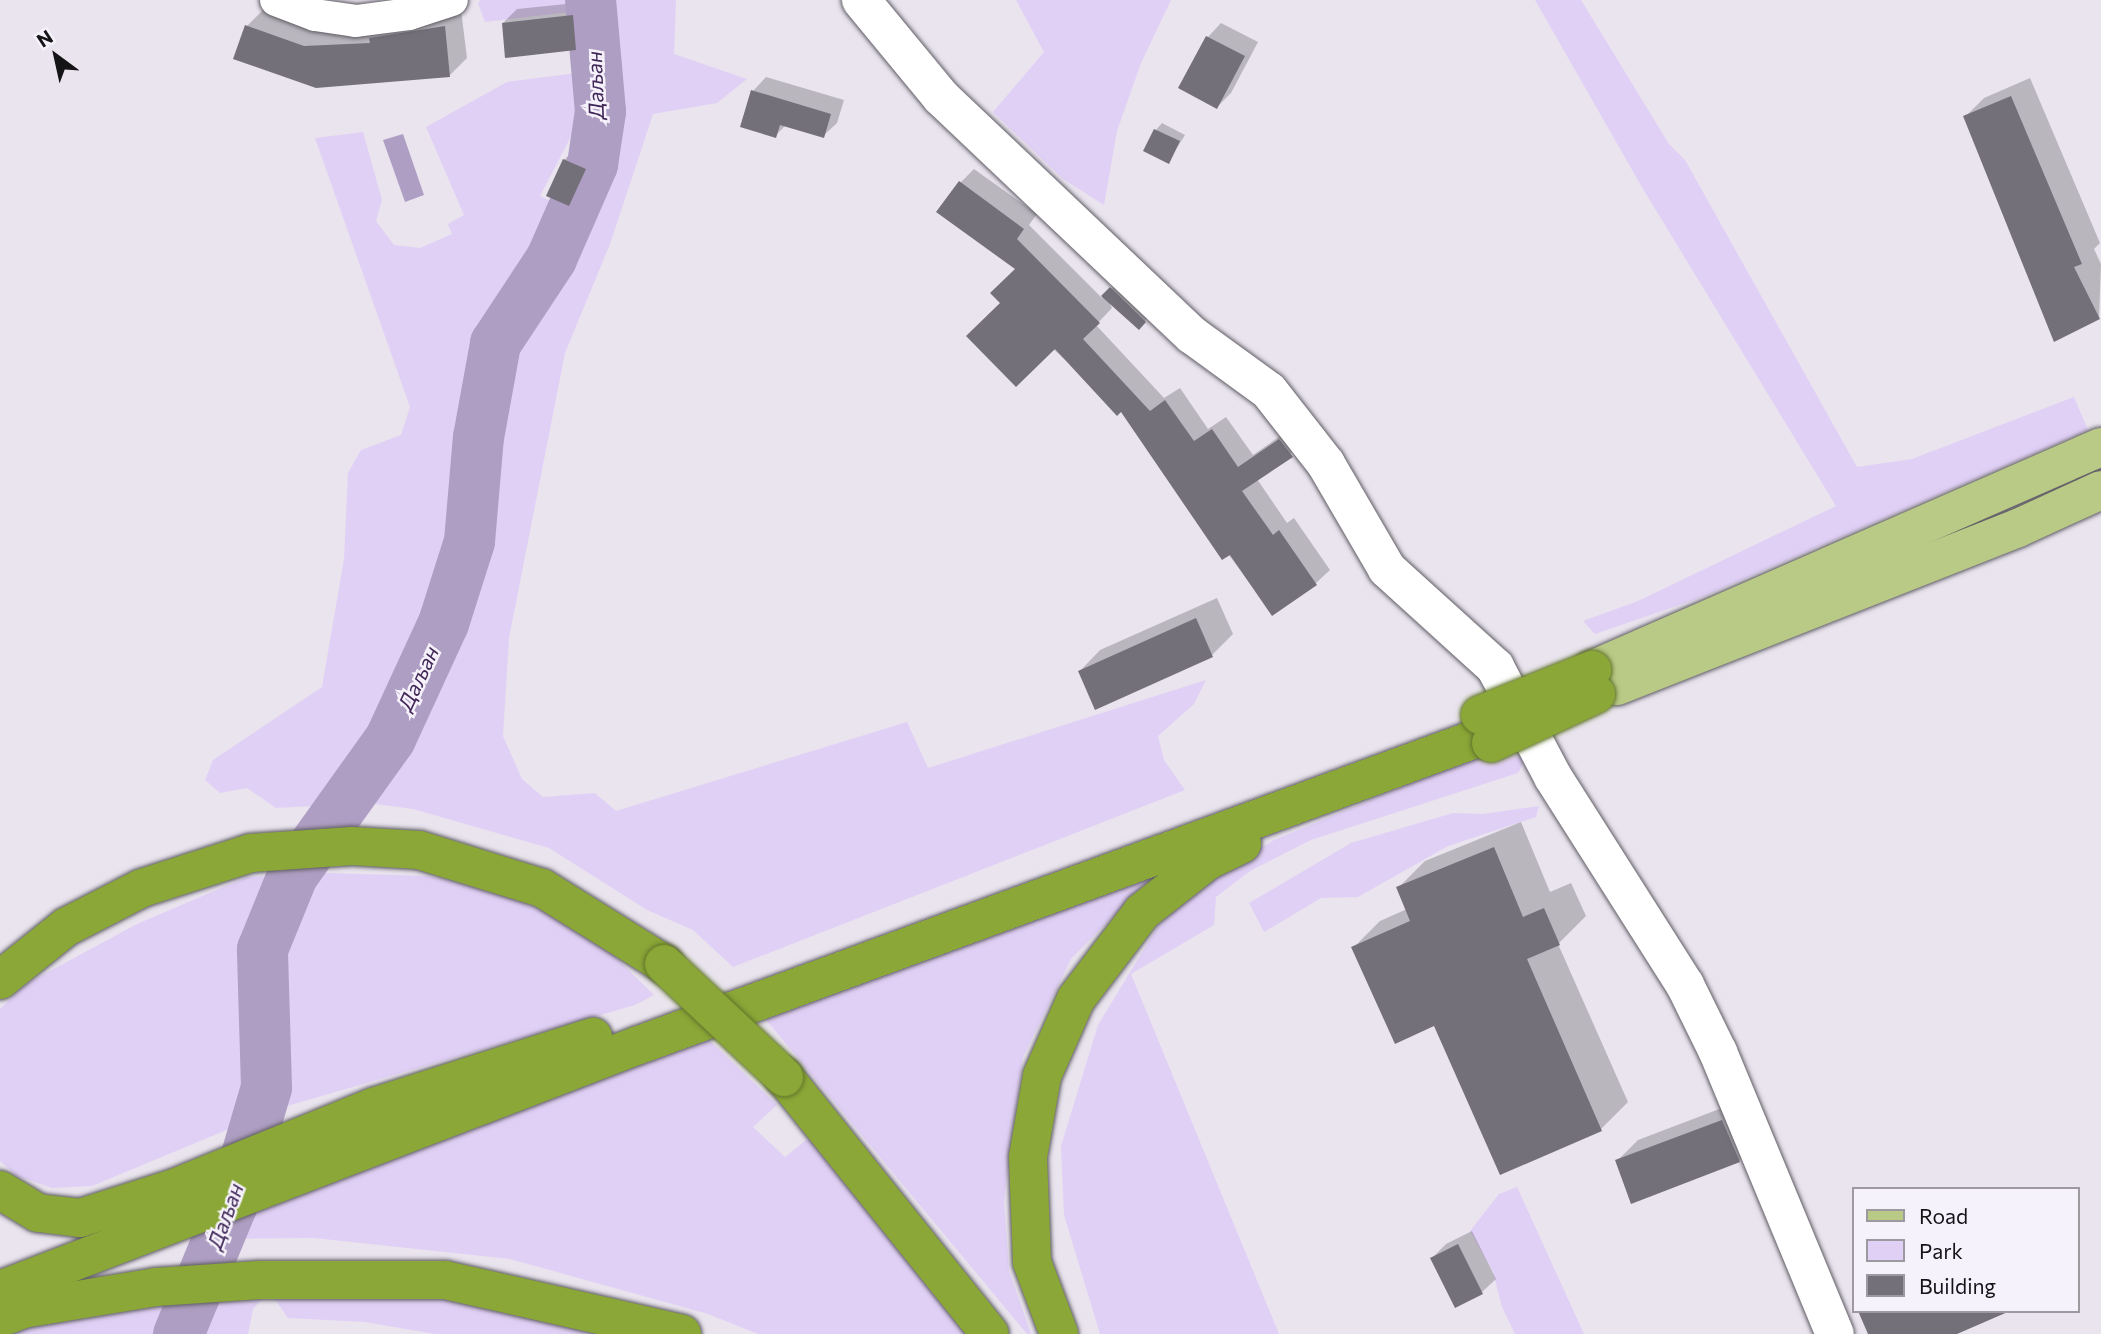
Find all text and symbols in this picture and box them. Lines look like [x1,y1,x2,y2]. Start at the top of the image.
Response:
north arrow [21,21,91,91]
text: N [32,24,57,52]
water label: Даљан [581,51,609,119]
water label: Даљан [392,642,444,714]
water label: Даљан [202,1180,248,1252]
legend [1853,1187,2080,1313]
text: Road [1919,1203,1968,1228]
text: Park [1919,1238,1963,1263]
text: Building [1919,1273,1996,1298]

